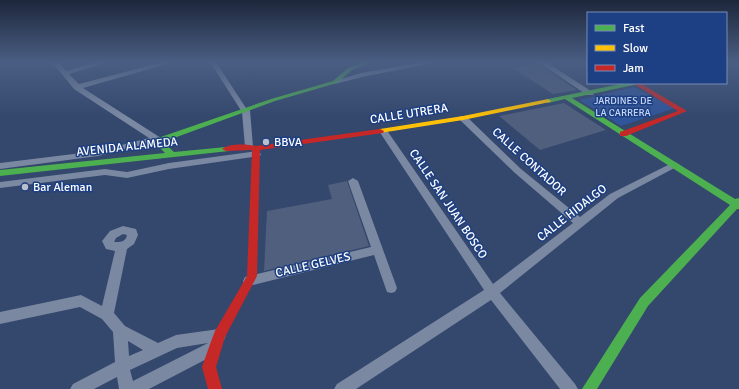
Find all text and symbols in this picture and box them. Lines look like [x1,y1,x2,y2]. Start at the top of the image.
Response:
legend [587,12,727,84]
text: Fast [623,21,644,36]
text: Slow [623,41,648,56]
text: Jam [623,61,644,76]
park label: JARDINES DE LA CARRERA [594,95,652,119]
street label: CALLE UTRERA [369,100,450,128]
street label: CALLE CONTADOR [489,125,569,199]
street label: AVENIDA ALAMEDA [76,134,179,160]
place label: BBVA [274,135,303,150]
marker: BBVA [261,137,271,147]
street label: CALLE SAN JUAN BOSCO [406,146,490,262]
place label: Bar Aleman [33,180,92,195]
street label: CALLE HIDALGO [534,181,610,245]
marker: Bar Aleman [20,182,30,192]
street label: CALLE GELVES [274,249,352,281]

